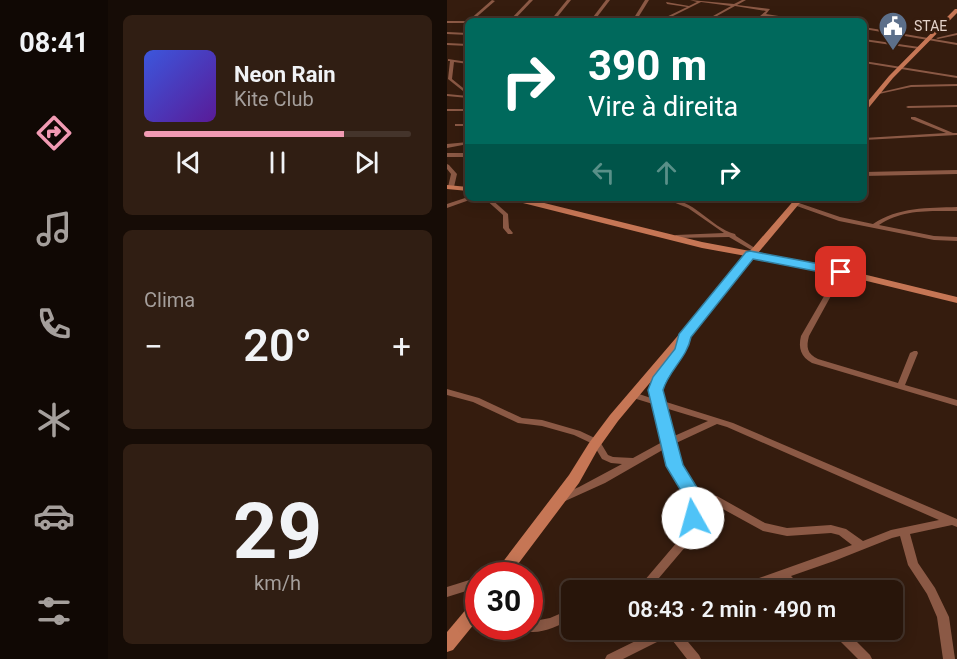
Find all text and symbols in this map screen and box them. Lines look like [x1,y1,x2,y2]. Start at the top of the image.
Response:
public building icon: STAE [877,10,909,52]
place label: STAE [914,18,947,34]
text: 08:41 [19,27,89,59]
text: 390 m [588,41,707,90]
icon: right [489,42,567,120]
text: Neon Rain [234,62,336,87]
text: Kite Club [234,87,314,111]
text: Vire à direita [588,91,738,123]
icon: directions [33,112,75,154]
icon: previous [172,146,205,179]
icon: pause [261,146,294,179]
icon: next [350,146,383,179]
icon: left [587,156,620,189]
icon: ahead [650,156,683,189]
icon: right [713,156,746,189]
icon: music [33,208,75,250]
pin [815,246,866,297]
icon: arrive [824,255,857,288]
text: Clima [144,288,195,312]
icon: phone [33,303,75,345]
text: 20° [243,319,312,372]
text: − [144,327,163,366]
text: + [392,327,411,366]
icon: climate [33,399,75,441]
text: 29 [233,486,322,577]
position arrow [661,486,725,550]
icon: car [33,495,75,537]
speed limit sign: 30 [465,562,543,640]
text: km/h [254,571,301,595]
icon: filters [33,590,75,632]
text: 08:43 · 2 min · 490 m [628,597,836,622]

